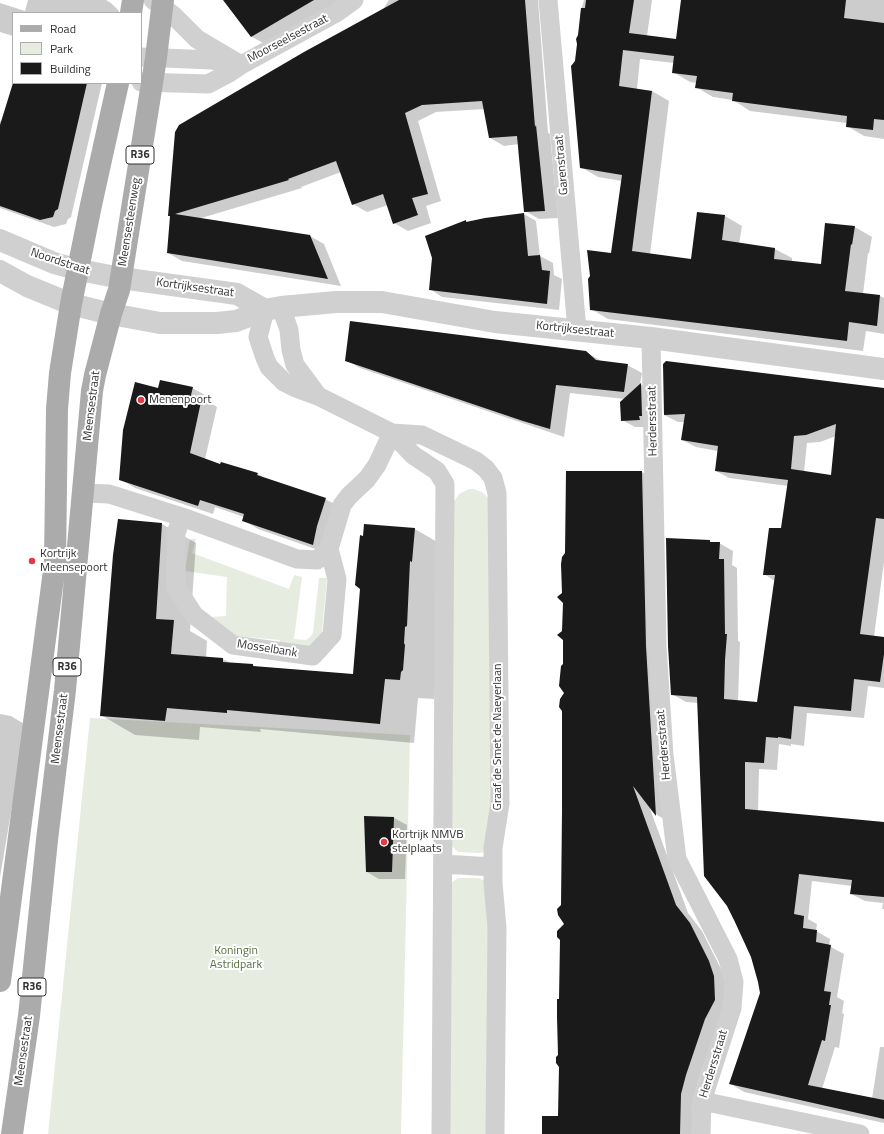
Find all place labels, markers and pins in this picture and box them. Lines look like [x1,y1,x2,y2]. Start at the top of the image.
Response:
place label: Menenpoort [149,393,211,407]
marker: Menenpoort [136,395,146,405]
place label: Kortrijk Meensepoort [40,547,108,575]
marker: Kortrijk Meensepoort [27,556,37,566]
place label: Kortrijk NMVB stelplaats [392,828,464,856]
marker: Kortrijk NMVB stelplaats [379,837,389,847]

